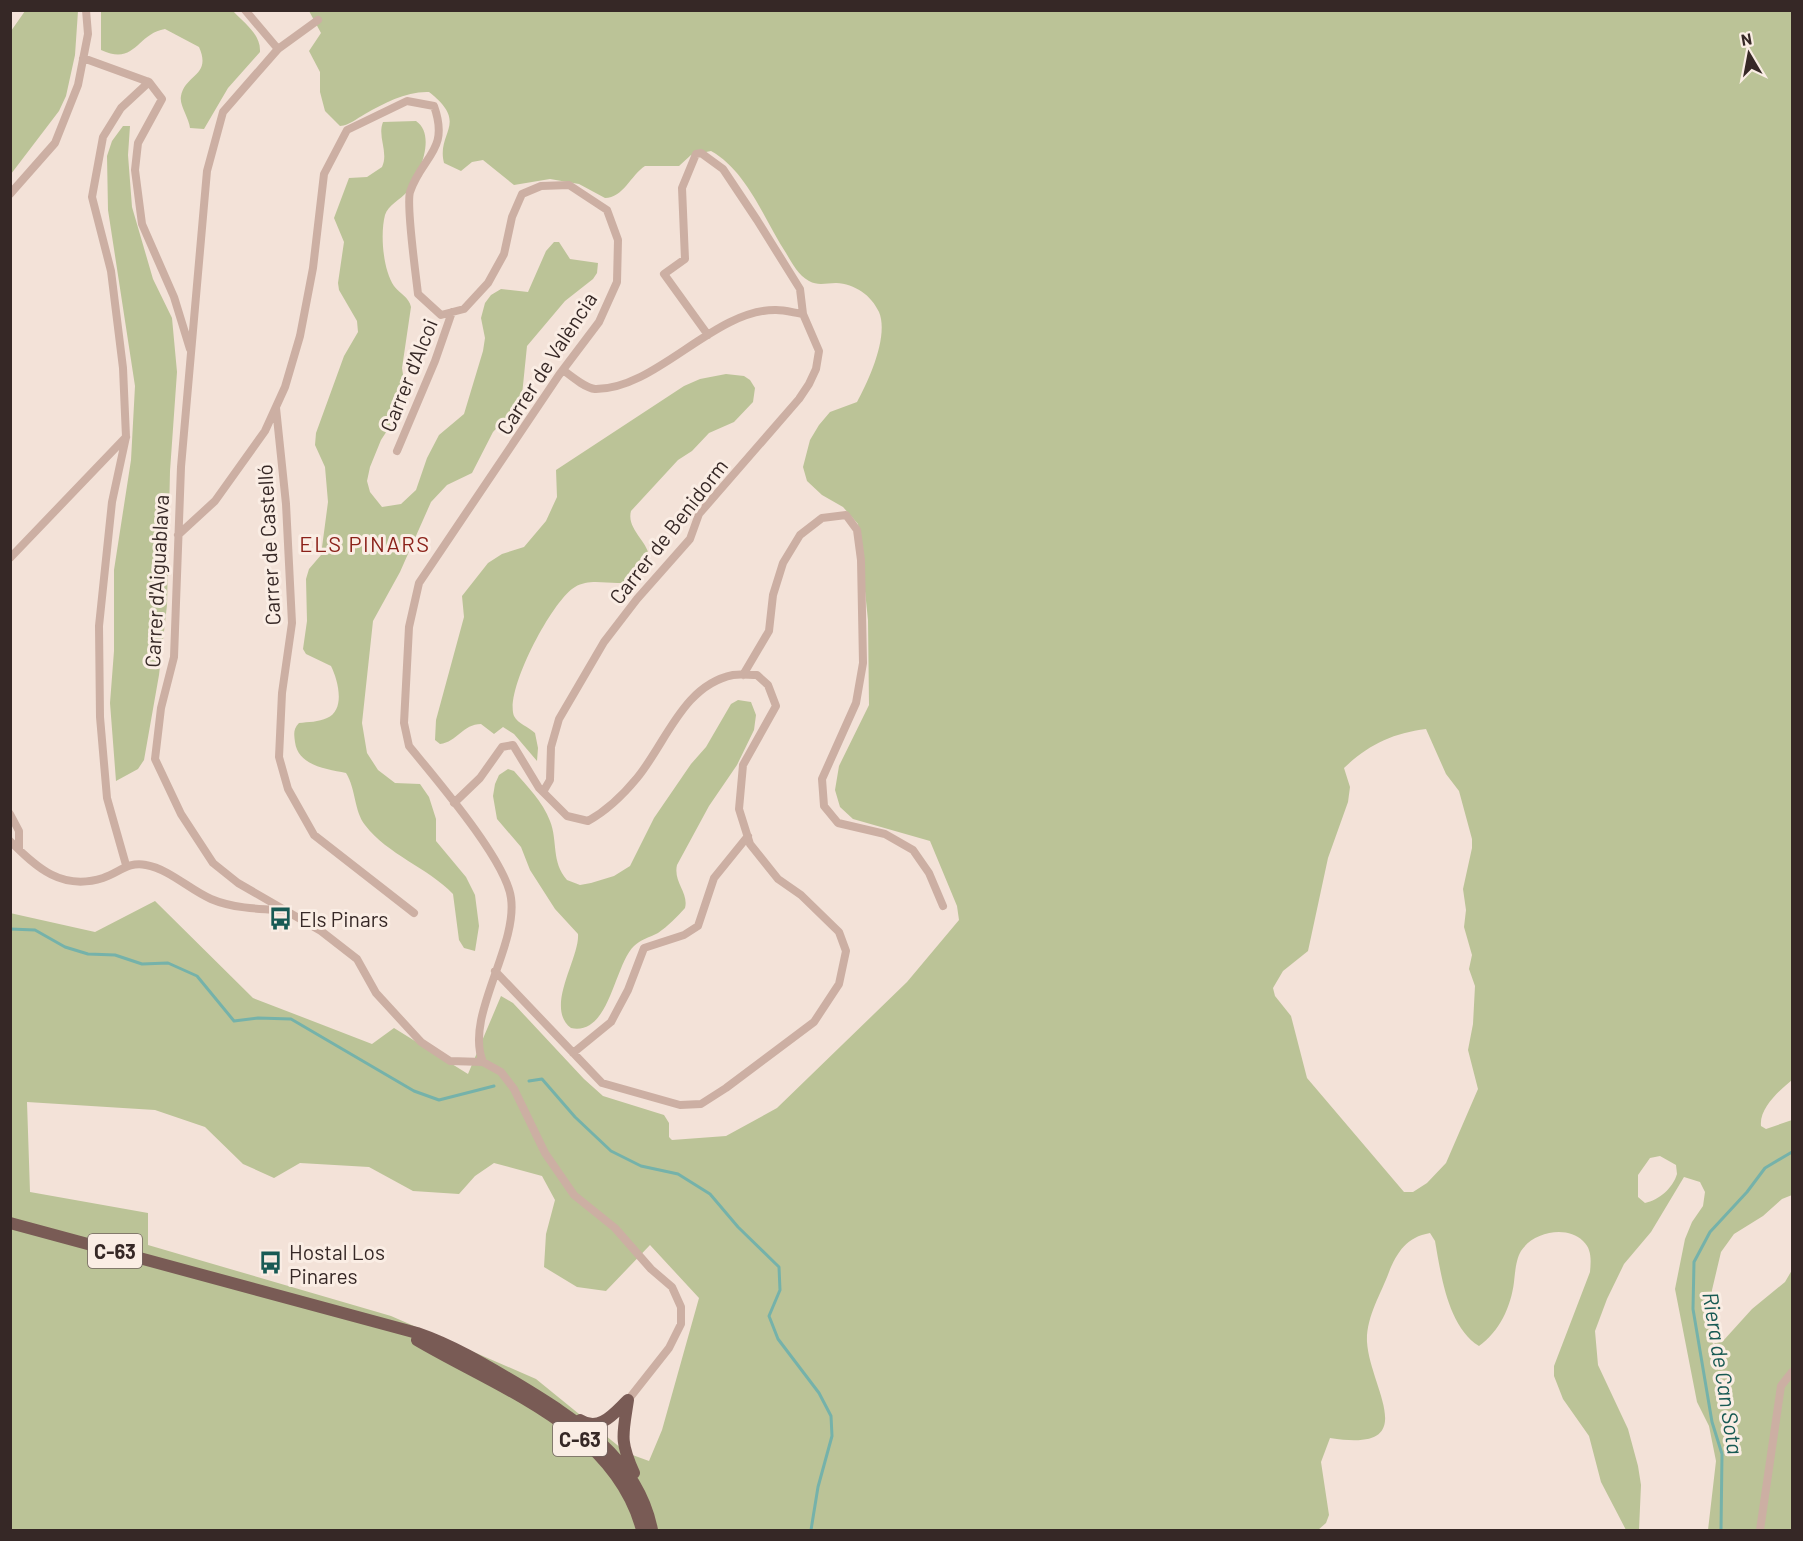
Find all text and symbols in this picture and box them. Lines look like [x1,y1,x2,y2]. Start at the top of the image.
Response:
north arrow [1719,24,1779,84]
text: N [1739,28,1753,49]
street label: Carrer de València [491,287,601,439]
street label: Carrer d'Alcoi [374,315,442,435]
street label: Carrer de Benidorm [604,453,732,609]
street label: Carrer de Castelló [251,464,285,626]
street label: Carrer d'Aiguablava [139,494,173,668]
district label: ELS PINARS [299,530,431,556]
bus stop icon: Els Pinars [268,905,294,931]
place label: Els Pinars [299,906,388,931]
road number: C-63 [88,1234,142,1268]
place label: Hostal Los Pinares [289,1239,385,1288]
bus stop icon: Hostal Los Pinares [258,1250,284,1276]
water label: Riera de Can Sota [1698,1290,1750,1456]
road number: C-63 [553,1422,607,1456]

